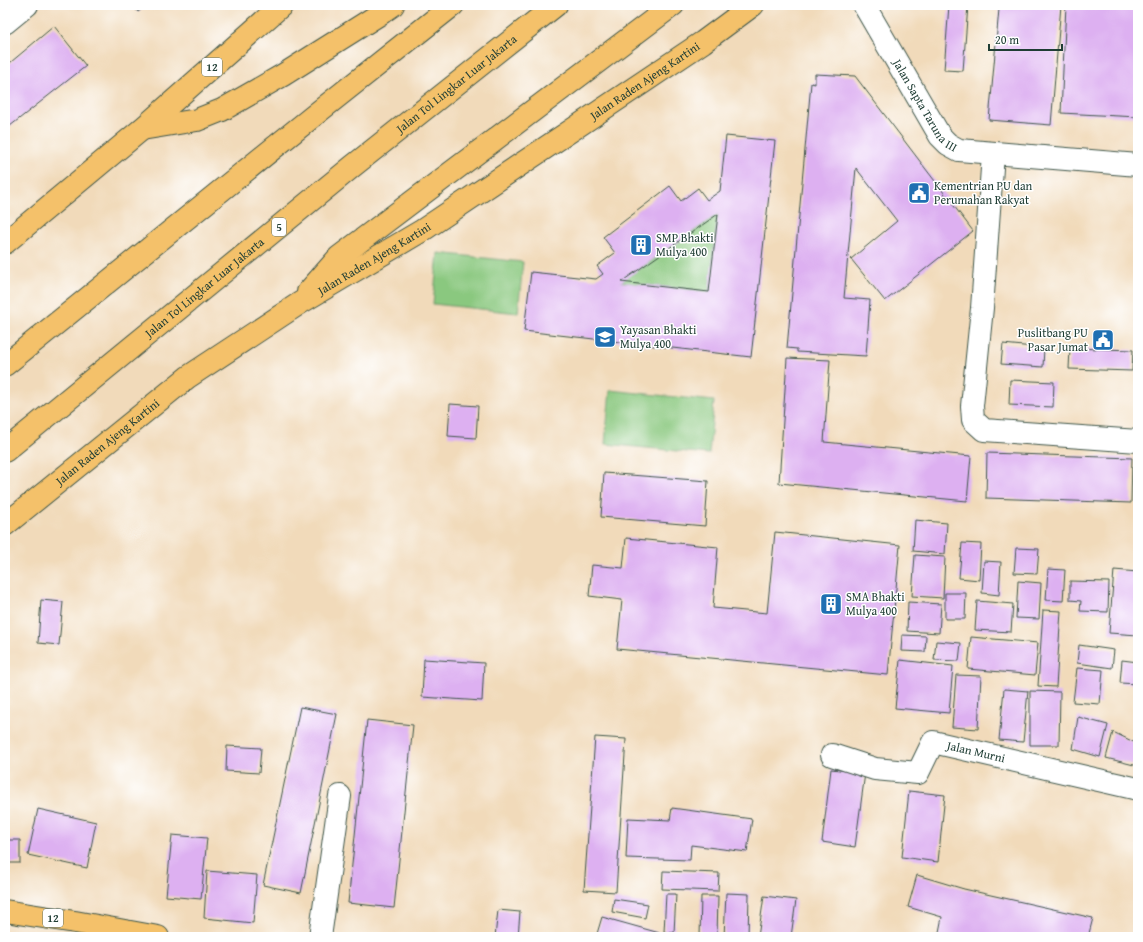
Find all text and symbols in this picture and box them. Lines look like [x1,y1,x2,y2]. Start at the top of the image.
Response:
scale bar [989,26,1062,52]
street label: Jalan Tol Lingkar Luar Jakarta [391,30,520,138]
text: 20 m [995,31,1019,48]
street label: Jalan Raden Ajeng Kartini [585,37,703,125]
street label: Jalan Sapta Taruna III [888,54,961,156]
road number: 12 [202,58,222,76]
place label: Kementrian PU dan Perumahan Rakyat [934,177,1033,208]
public building icon: Kementrian PU dan Perumahan Rakyat [906,180,932,206]
road number: 5 [272,218,286,236]
street label: Jalan Raden Ajeng Kartini [313,218,435,300]
place label: SMP Bhakti Mulya 400 [656,229,714,260]
building icon: SMP Bhakti Mulya 400 [628,232,654,258]
street label: Jalan Tol Lingkar Luar Jakarta [140,233,268,342]
place label: Yayasan Bhakti Mulya 400 [620,321,697,352]
school or university icon: Yayasan Bhakti Mulya 400 [592,324,618,350]
place label: Puslitbang PU Pasar Jumat [1018,324,1089,355]
public building icon: Puslitbang PU Pasar Jumat [1090,327,1116,353]
street label: Jalan Raden Ajeng Kartini [50,394,163,490]
place label: SMA Bhakti Mulya 400 [846,588,905,619]
building icon: SMA Bhakti Mulya 400 [818,591,844,617]
street label: Jalan Murni [943,736,1008,766]
road number: 12 [43,909,63,927]

